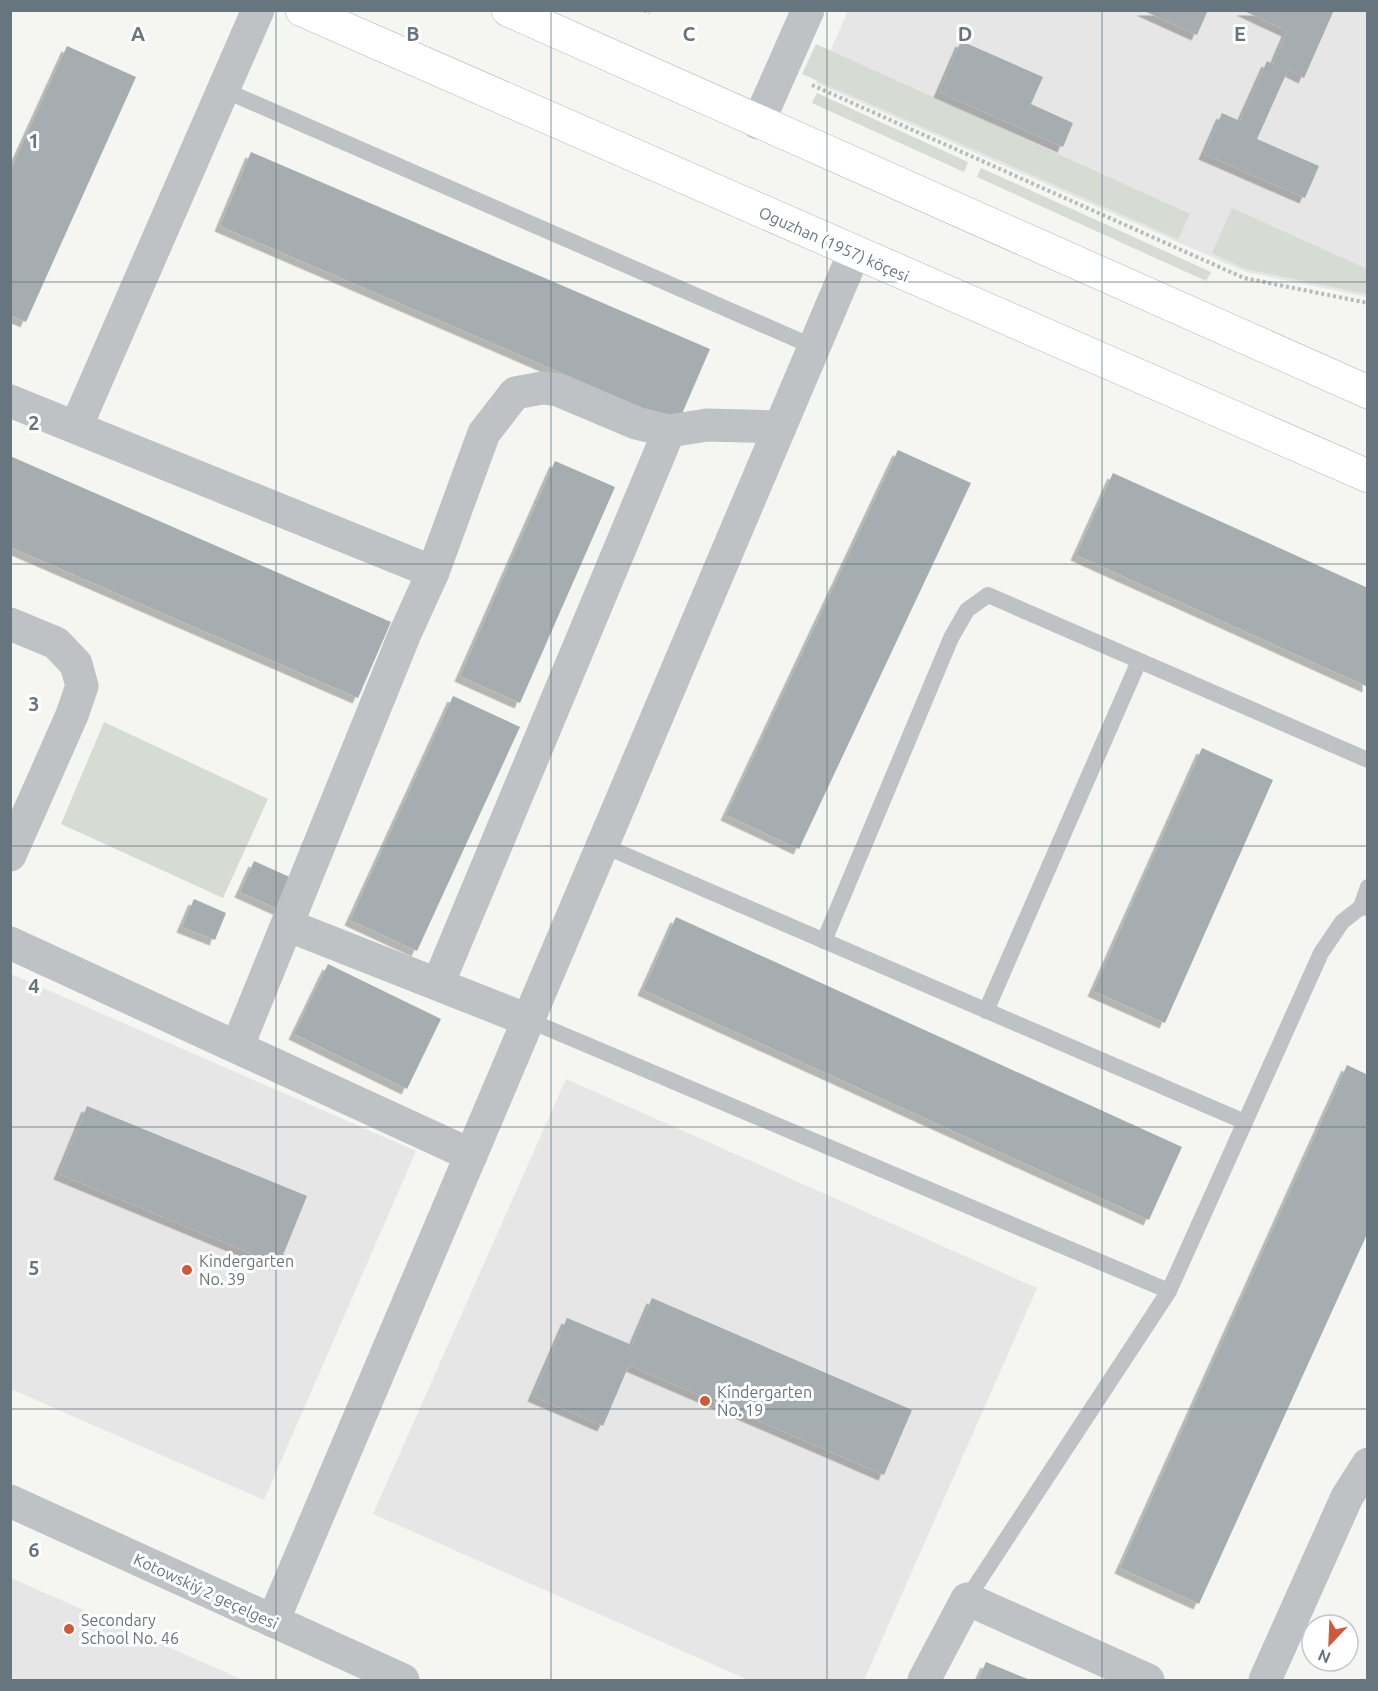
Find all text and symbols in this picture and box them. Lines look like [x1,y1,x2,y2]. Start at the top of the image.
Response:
text: A [131,22,145,45]
text: B [406,22,420,45]
text: C [683,22,696,45]
text: D [958,22,972,45]
text: E [1234,22,1246,45]
text: 1 [28,129,40,152]
street label: Oguzhan (1957) köçesi [756,203,912,286]
text: 2 [28,411,40,434]
text: 3 [28,692,40,715]
text: 4 [28,974,40,997]
place label: Kindergarten No. 39 [199,1252,294,1288]
text: 5 [28,1256,40,1279]
marker: Kindergarten No. 39 [180,1263,194,1277]
place label: Kindergarten No. 19 [717,1383,812,1419]
marker: Kindergarten No. 19 [698,1394,712,1408]
text: 6 [28,1538,40,1561]
street label: Kotowskiý 2 geçelgesi [131,1550,281,1632]
place label: Secondary School No. 46 [81,1611,179,1647]
north arrow [1300,1613,1360,1673]
marker: Secondary School No. 46 [62,1622,76,1636]
text: N [1315,1646,1333,1667]

